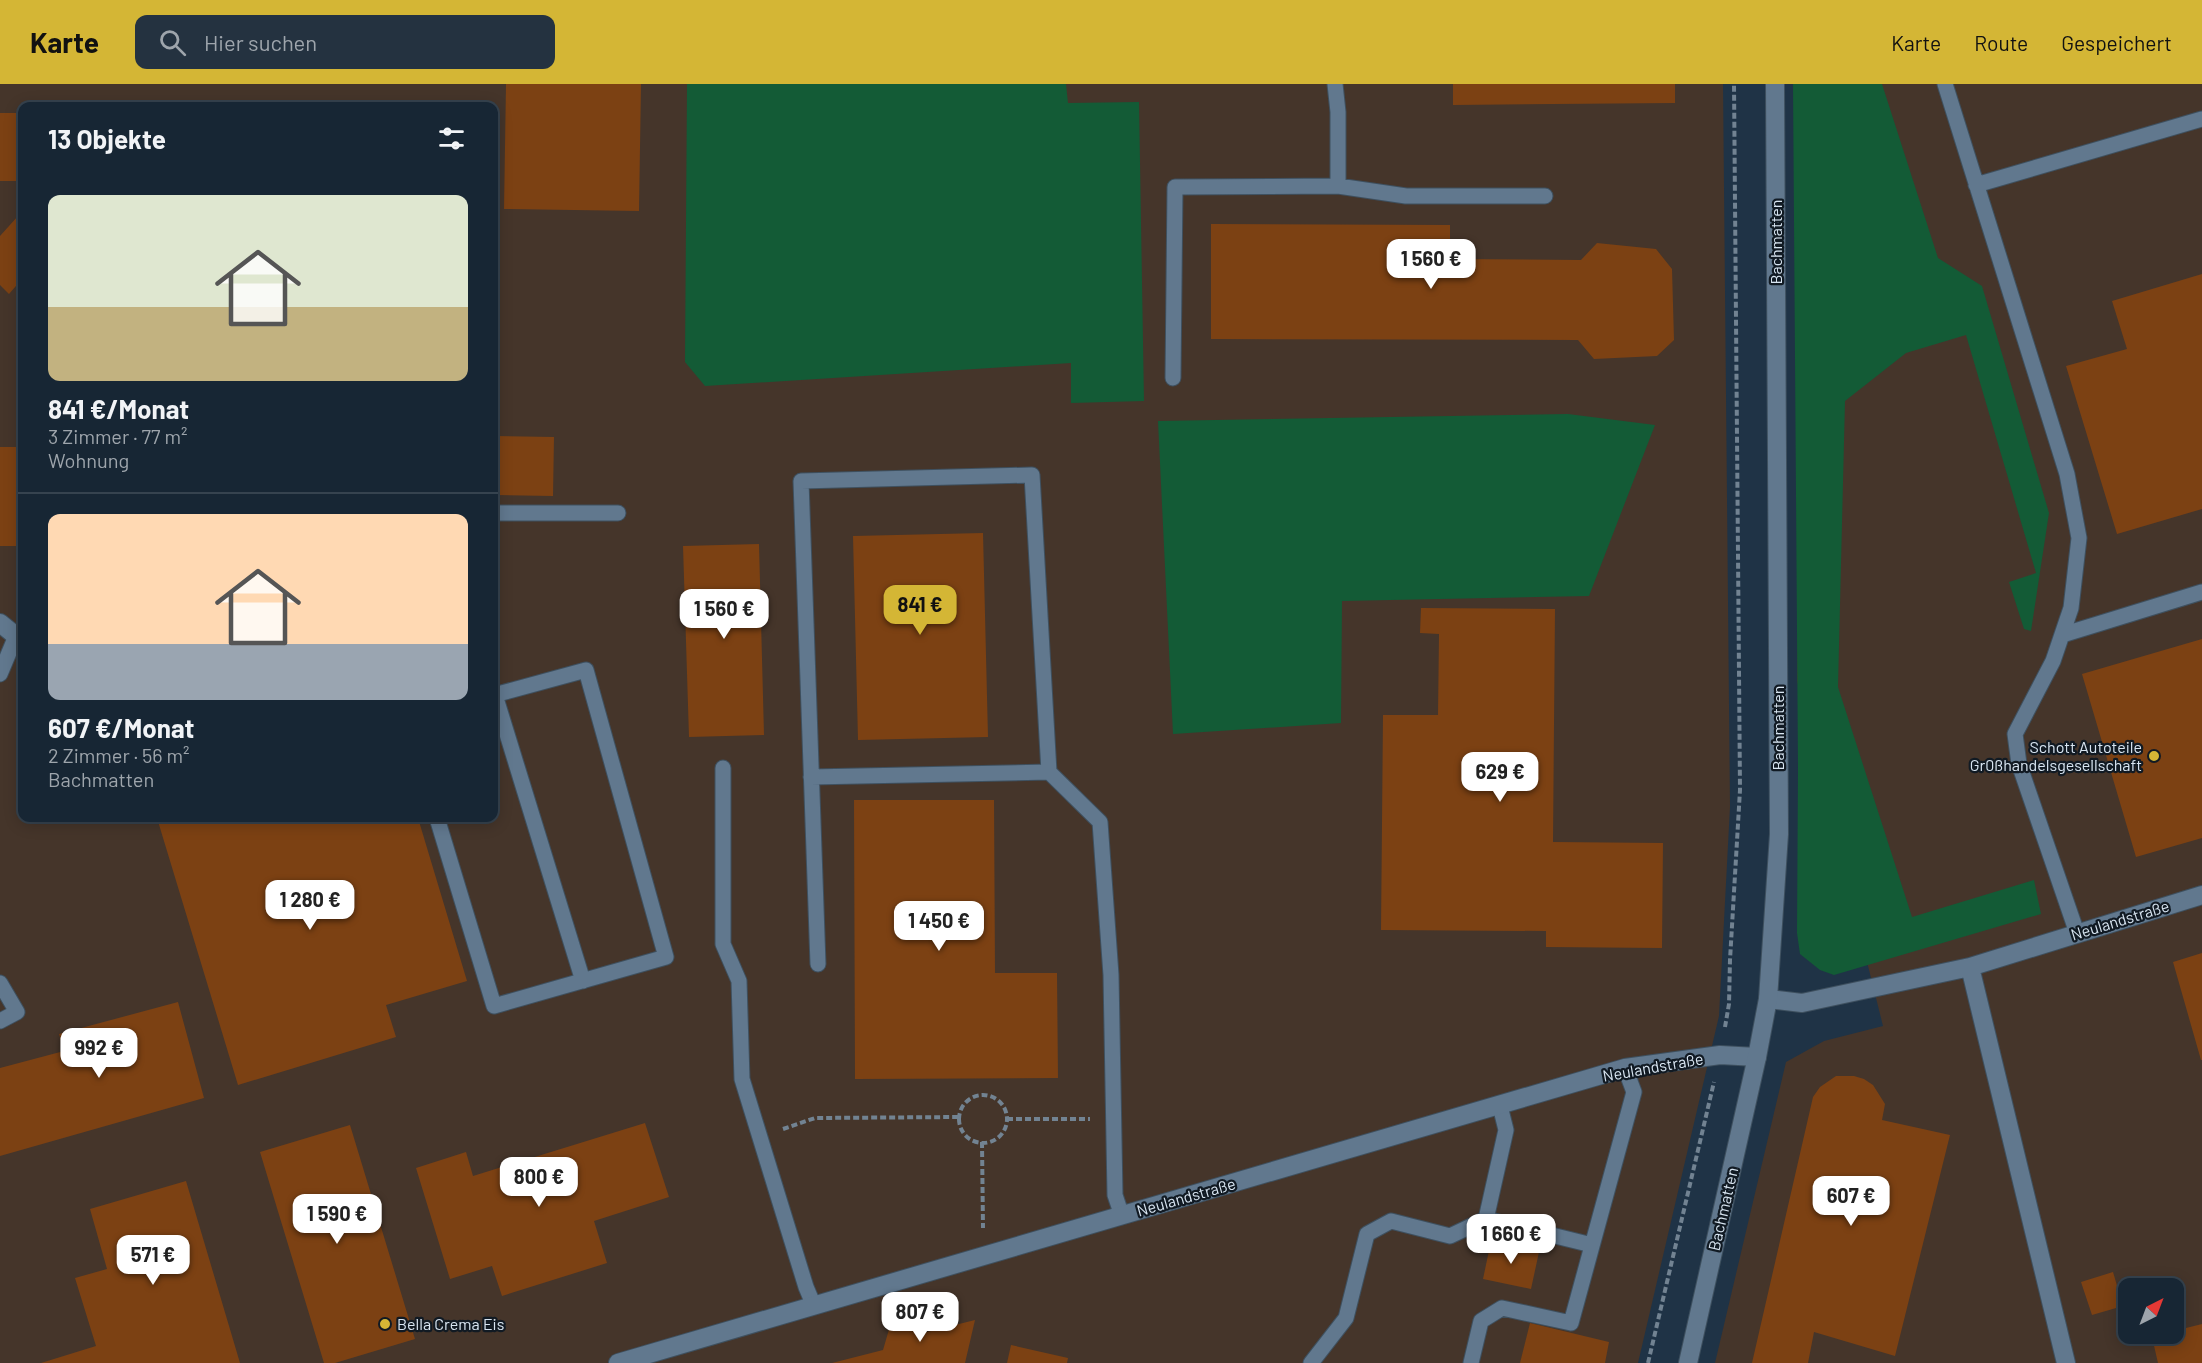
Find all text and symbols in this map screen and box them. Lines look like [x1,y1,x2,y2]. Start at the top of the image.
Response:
search box [135,15,555,69]
text: Karte [30,25,99,59]
icon: search [156,26,189,59]
text: Hier suchen [204,29,317,55]
text: Karte [1891,30,1941,55]
text: Route [1974,30,2028,55]
text: Gespeichert [2061,30,2172,55]
icon: filters [435,122,468,155]
text: 13 Objekte [48,123,166,154]
street label: Bachmatten [1766,200,1785,284]
icon: home [204,234,312,342]
pin: 1 560 € [1376,239,1486,290]
text: 1 560 € [1401,246,1461,270]
text: 841 €/Monat [48,393,189,424]
text: 3 Zimmer · 77 m² [48,424,187,448]
text: Wohnung [48,448,129,472]
icon: home [204,553,312,661]
pin: 841 € [878,585,962,636]
pin: 1 560 € [669,589,779,640]
text: 841 € [898,592,942,616]
text: 1 560 € [694,596,754,620]
street label: Bachmatten [1768,686,1787,770]
text: 607 €/Monat [48,712,194,743]
place label: Schott Autoteile Gr0ßhandelsgesellschaft [1970,737,2142,774]
text: 2 Zimmer · 56 m² [48,743,190,767]
marker: Schott Autoteile Gr0ßhandelsgesellschaft [2147,749,2161,763]
pin: 629 € [1458,752,1542,803]
text: 629 € [1475,759,1525,783]
text: Bachmatten [48,767,154,791]
pin: 1 280 € [255,880,365,931]
text: 1 280 € [279,887,341,911]
street label: Neulandstraße [2068,896,2171,944]
pin: 1 450 € [884,901,994,952]
text: 1 450 € [908,908,970,932]
pin: 992 € [57,1028,141,1079]
text: 992 € [74,1035,124,1059]
street label: Neulandstraße [1601,1048,1705,1085]
pin: 800 € [497,1157,581,1208]
text: 800 € [514,1164,564,1188]
street label: Bachmatten [1704,1165,1741,1252]
street label: Neulandstraße [1134,1173,1237,1220]
pin: 607 € [1809,1176,1893,1227]
text: 607 € [1827,1183,1875,1207]
pin: 1 590 € [282,1194,392,1245]
text: 1 590 € [307,1201,367,1225]
pin: 1 660 € [1456,1214,1566,1265]
text: 1 660 € [1481,1221,1541,1245]
pin: 571 € [111,1235,195,1286]
text: 571 € [131,1242,175,1266]
north arrow [2118,1278,2184,1344]
map controls [2118,1278,2184,1344]
pin: 807 € [878,1292,962,1343]
text: 807 € [896,1299,944,1323]
place label: Bella Crema Eis [397,1314,504,1333]
marker: Bella Crema Eis [378,1317,392,1331]

